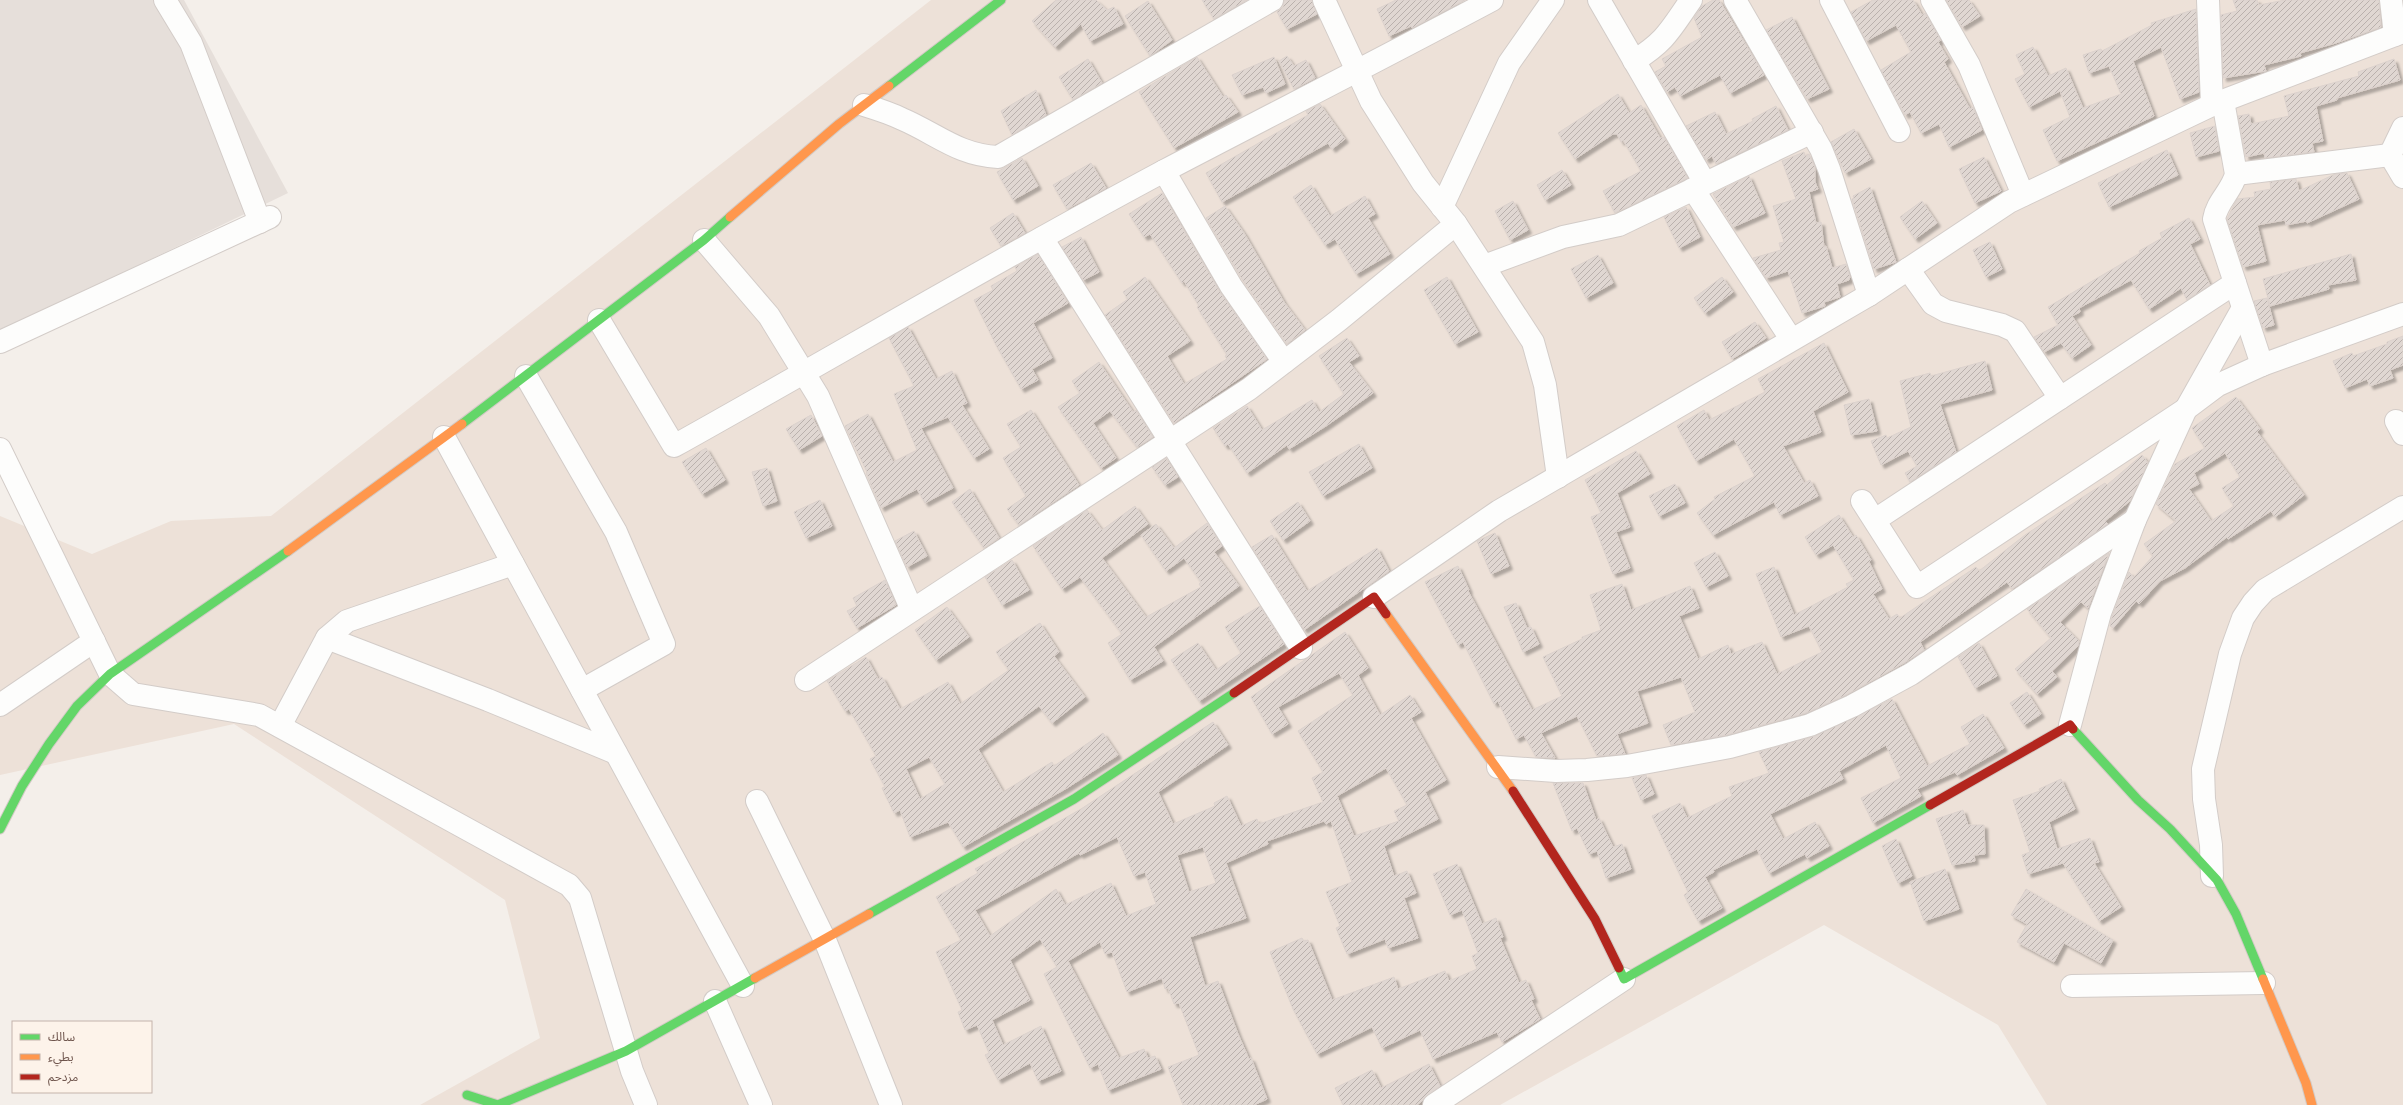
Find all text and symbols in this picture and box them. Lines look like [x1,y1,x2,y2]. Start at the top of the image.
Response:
legend [12,1021,152,1093]
text: سالك [48,1029,75,1044]
text: بطيء [48,1049,74,1067]
text: مزدحم [48,1069,78,1086]

